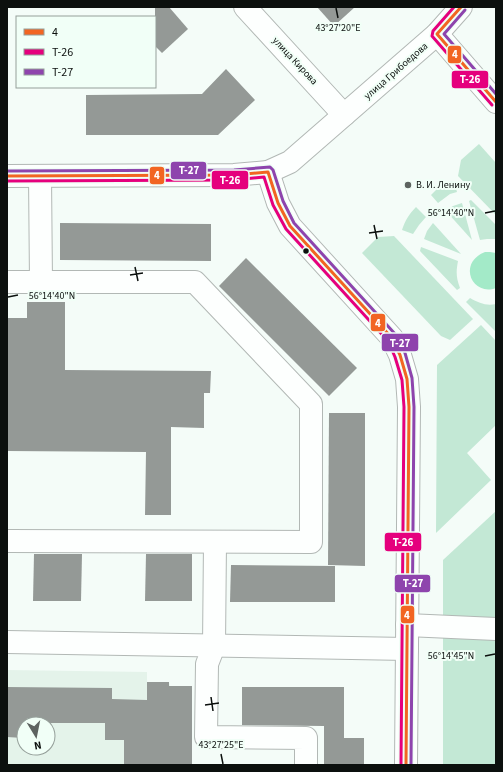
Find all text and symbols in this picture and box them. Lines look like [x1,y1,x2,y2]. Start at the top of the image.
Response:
legend [16,16,156,88]
text: 43°27'20"E [315,21,361,35]
text: 4 [52,24,58,41]
street label: улица Кирова [269,34,321,88]
street label: улица Грибоедова [361,39,431,103]
text: Т-26 [52,44,73,61]
line badge: 4 [447,45,462,64]
text: 4 [452,47,458,62]
text: Т-27 [52,64,73,81]
line badge: Т-26 [451,70,489,89]
text: Т-26 [460,72,481,87]
line badge: Т-27 [170,161,207,180]
text: Т-27 [179,163,200,178]
line badge: 4 [149,166,165,185]
text: 4 [154,168,160,183]
line badge: Т-26 [211,170,249,190]
text: Т-26 [220,173,241,188]
place label: В. И. Ленину [416,178,471,192]
marker: В. И. Ленину [403,180,413,190]
text: 56°14'40"N [428,206,474,220]
unlabelled marker [301,246,311,256]
text: 56°14'40"N [29,289,75,303]
line badge: 4 [370,313,386,332]
text: 4 [375,316,381,331]
line badge: Т-27 [381,333,419,352]
text: Т-27 [390,336,411,351]
line badge: Т-26 [384,532,422,552]
text: Т-26 [393,535,414,550]
line badge: Т-27 [394,574,431,593]
text: Т-27 [403,576,424,591]
line badge: 4 [400,605,415,624]
text: 4 [404,608,410,623]
text: 56°14'45"N [428,649,474,663]
north arrow [16,716,56,756]
text: N [33,737,43,753]
text: 43°27'25"E [198,738,244,752]

